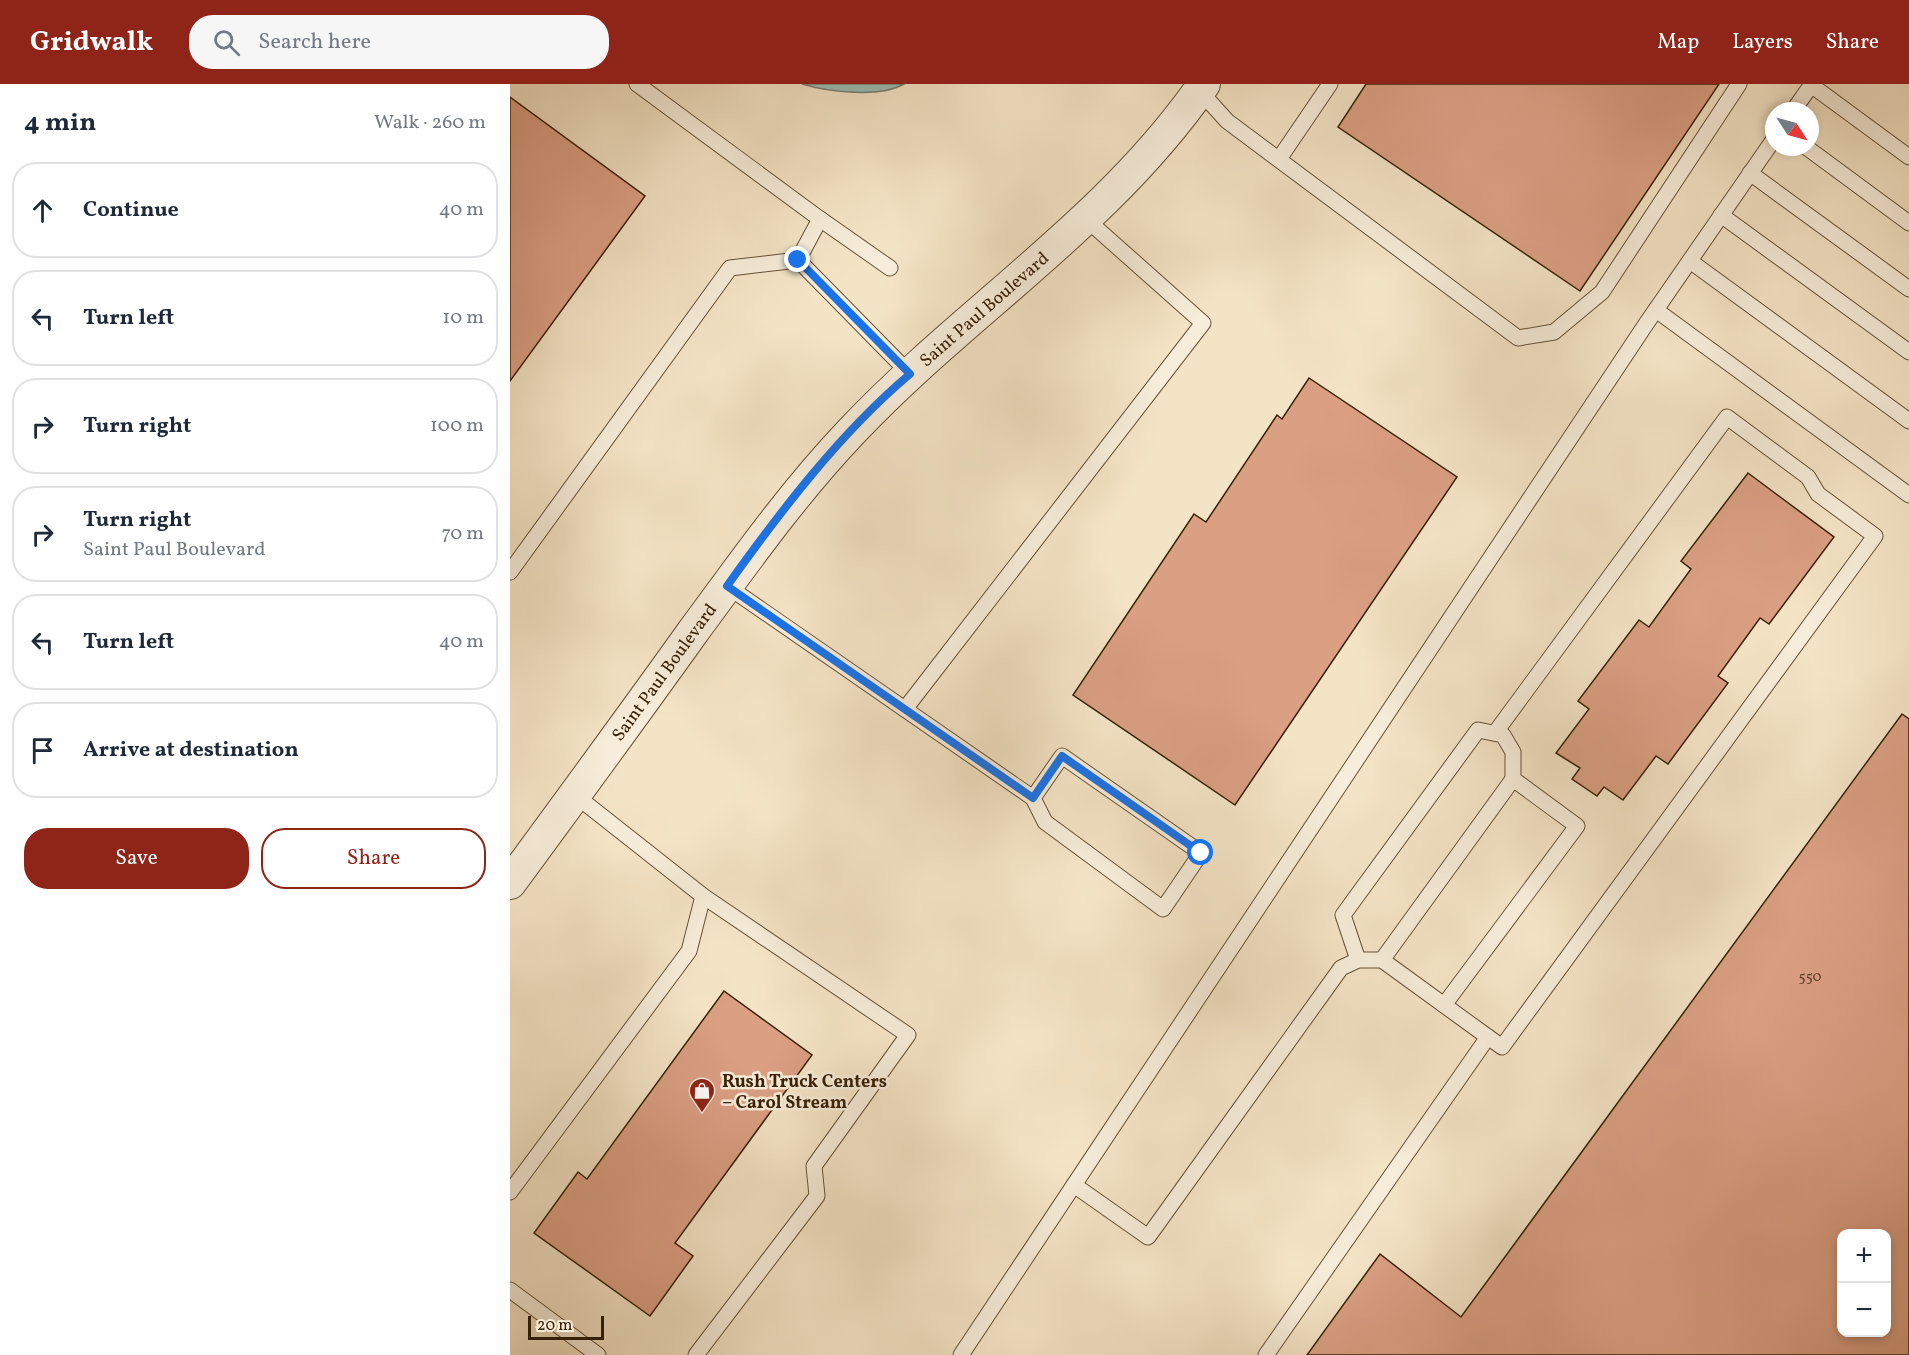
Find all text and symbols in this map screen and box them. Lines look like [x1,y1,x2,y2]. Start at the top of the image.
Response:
search box [189,15,609,69]
text: Gridwalk [30,23,153,62]
icon: search [210,26,243,59]
text: Search here [258,27,371,58]
text: Map [1657,28,1699,57]
text: Layers [1732,28,1793,57]
text: Share [1826,28,1879,57]
north arrow [1765,102,1819,156]
text: 4 min [24,105,96,141]
text: Walk · 260 m [374,109,486,137]
icon: ahead [26,194,59,227]
text: Continue [83,195,179,226]
text: 40 m [439,196,484,224]
route end [784,246,810,272]
street label: Saint Paul Boulevard [915,247,1055,373]
icon: left [26,302,59,335]
text: Turn left [83,303,174,334]
text: 10 m [443,304,484,332]
icon: right [26,410,59,443]
text: Turn right [83,411,191,442]
text: 100 m [430,412,484,440]
text: Turn right [83,505,191,536]
icon: right [26,518,59,551]
text: 70 m [441,520,484,548]
text: Saint Paul Boulevard [83,536,266,564]
street label: Saint Paul Boulevard [607,599,724,747]
icon: left [26,626,59,659]
text: Turn left [83,627,174,658]
text: 40 m [439,628,484,656]
icon: arrive [26,734,59,767]
text: Arrive at destination [83,735,299,766]
button: Save [24,828,249,889]
button: Share [261,828,486,889]
route start [1187,839,1213,865]
house number: 550 [1798,967,1822,988]
place label: Rush Truck Centers – Carol Stream [722,1070,887,1116]
shop icon: Rush Truck Centers – Carol Stream [687,1076,717,1114]
map controls [1837,1229,1891,1337]
button: + [1837,1229,1891,1283]
button: − [1837,1283,1891,1337]
scale bar [528,1313,604,1340]
text: 20 m [537,1315,572,1337]

